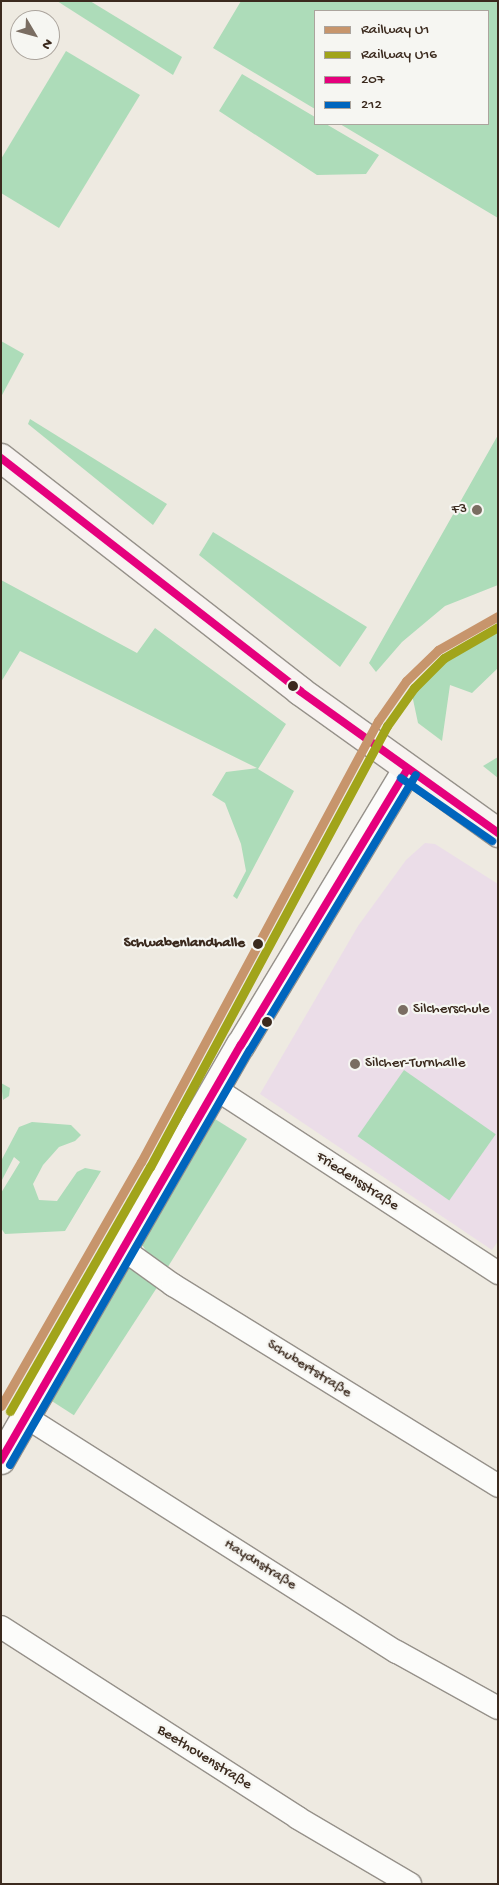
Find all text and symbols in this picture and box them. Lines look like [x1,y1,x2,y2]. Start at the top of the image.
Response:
north arrow [10,10,60,60]
legend [314,10,489,125]
text: Railway U1 [361,21,429,39]
text: N [37,35,56,52]
text: Railway U16 [361,46,437,64]
text: 207 [361,71,385,89]
text: 212 [361,96,382,114]
place label: F3 [452,501,467,519]
marker: F3 [471,504,483,516]
unlabelled marker [288,681,298,691]
place label: Schwabenlandhalle [124,935,245,953]
marker: Schwabenlandhalle [249,935,267,953]
place label: Silcherschule [413,1001,489,1019]
marker: Silcherschule [397,1004,409,1016]
unlabelled marker [262,1017,272,1027]
place label: Silcher-Turnhalle [365,1055,465,1073]
marker: Silcher-Turnhalle [349,1058,361,1070]
street label: Friedensstraße [312,1148,402,1216]
street label: Schubertstraße [263,1336,355,1402]
street label: Haydnstraße [220,1536,300,1594]
street label: Beethovenstraße [153,1722,255,1794]

